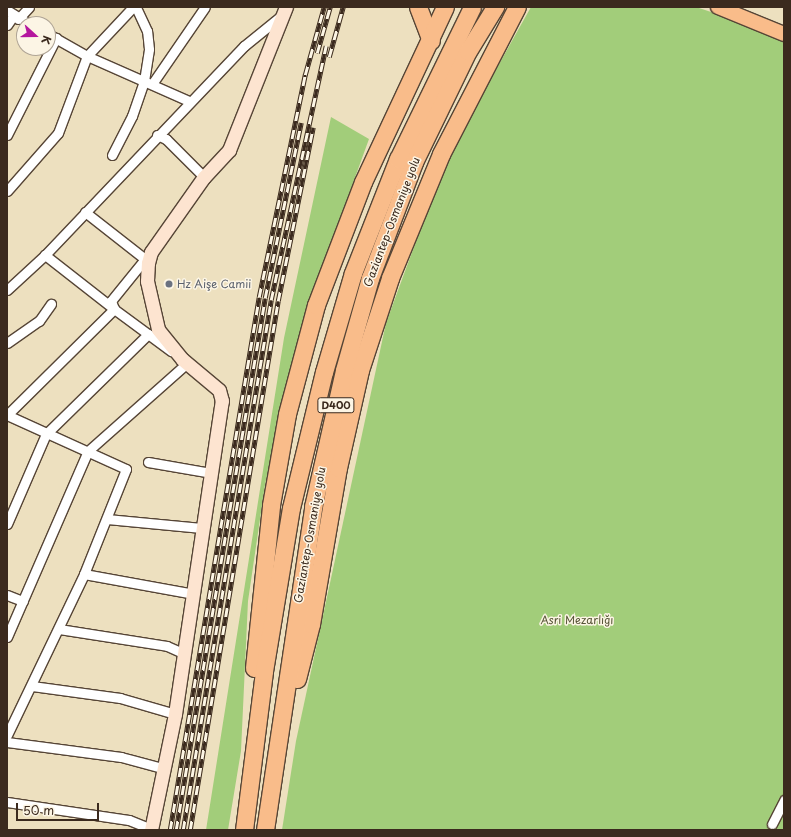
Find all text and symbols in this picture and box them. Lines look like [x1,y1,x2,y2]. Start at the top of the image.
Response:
north arrow [16,16,56,56]
text: K [37,33,56,47]
street label: Gaziantep-Osmaniye yolu [361,155,423,289]
place label: Hz Aişe Camii [177,277,251,291]
marker: Hz Aişe Camii [164,279,174,289]
road number: D400 [317,397,355,413]
street label: Gaziantep-Osmaniye yolu [291,466,329,604]
park label: Asri Mezarlığı [540,613,614,627]
scale bar [18,795,101,821]
text: 50 m [23,801,54,819]

